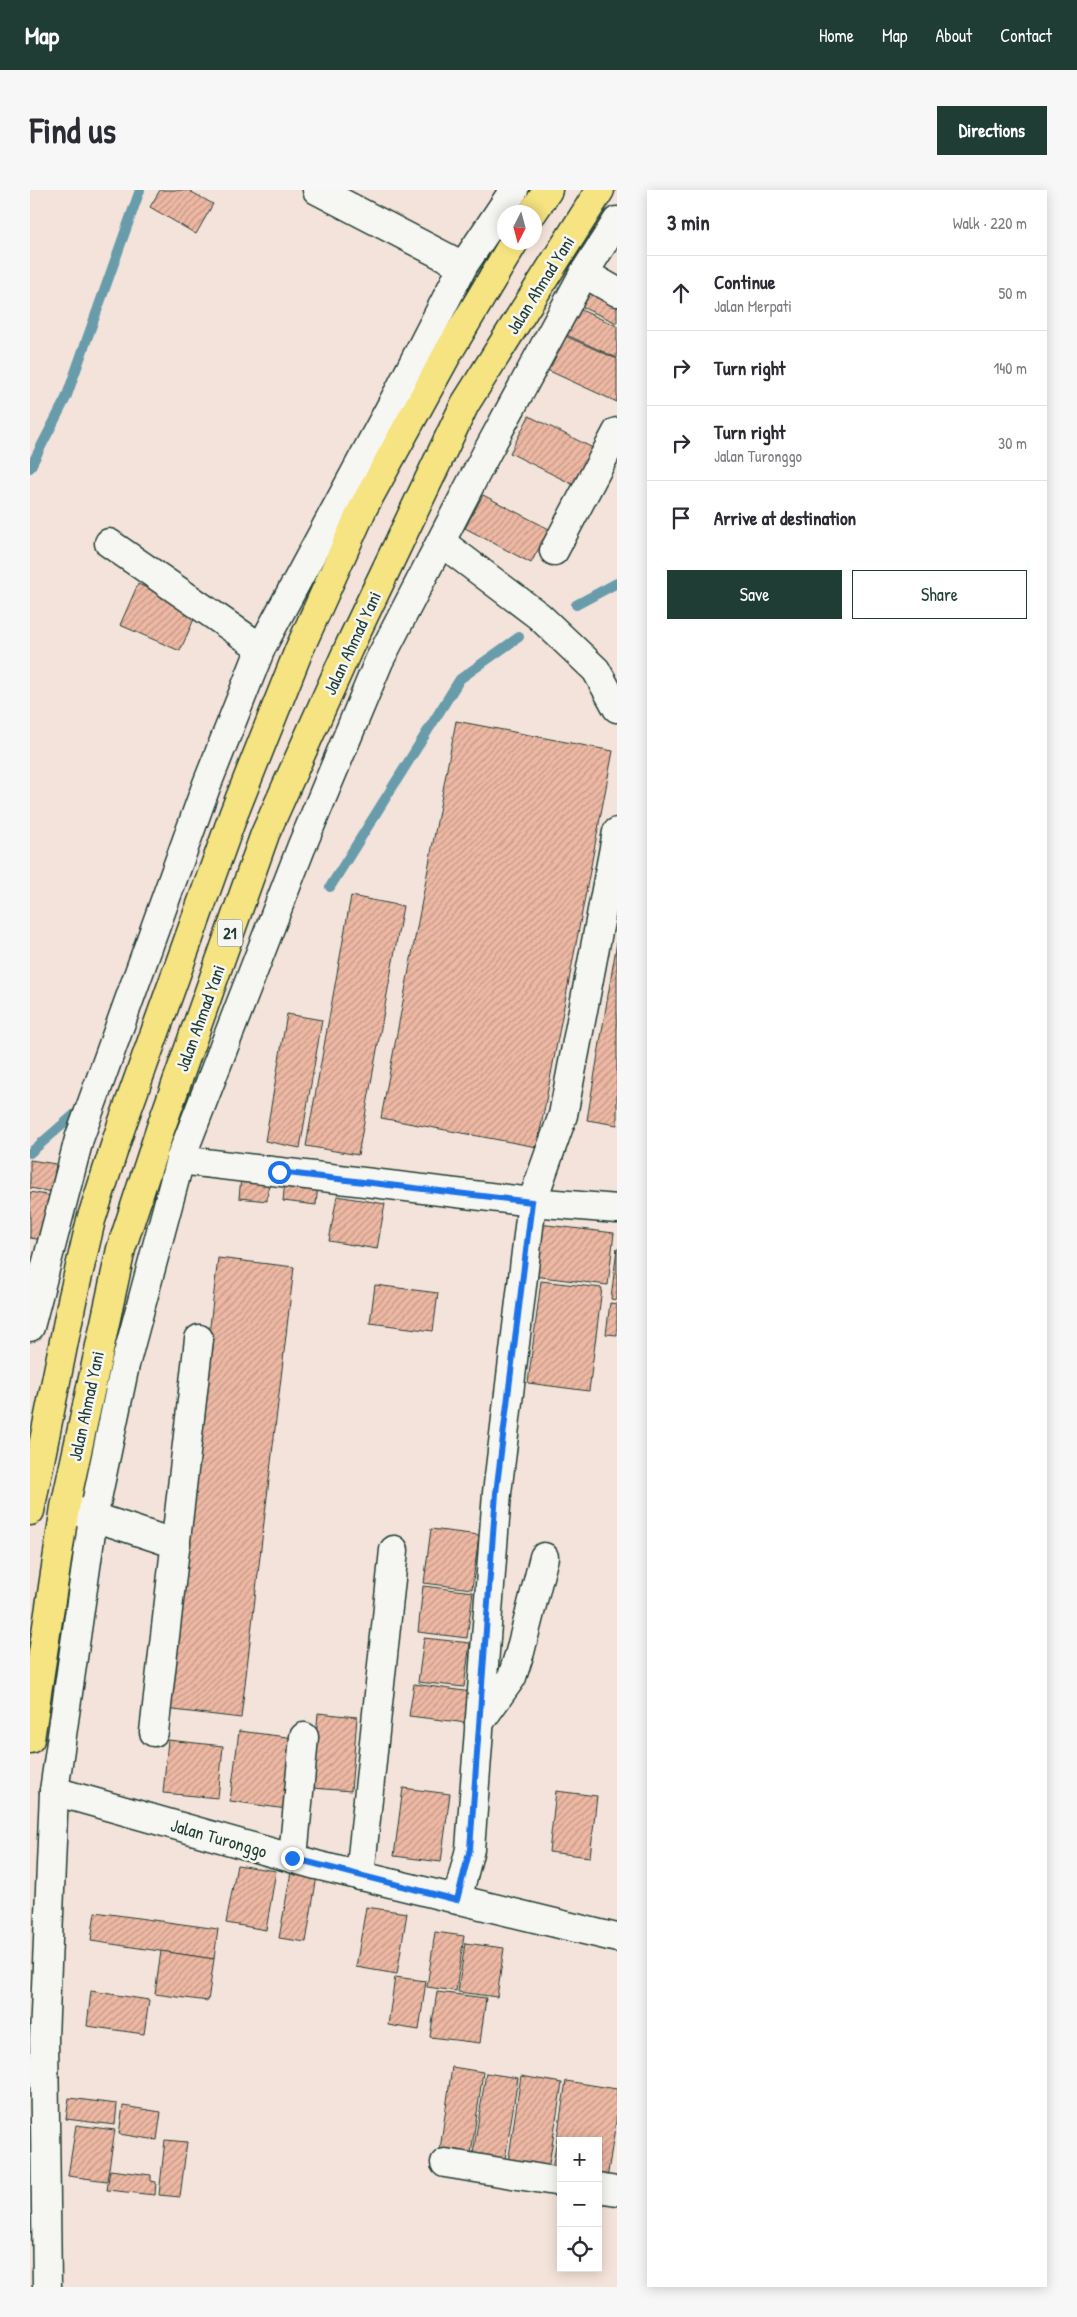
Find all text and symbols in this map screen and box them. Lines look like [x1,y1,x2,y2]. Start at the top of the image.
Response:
text: Map [25,19,59,51]
text: Home [819,23,854,48]
text: Map [882,23,907,48]
text: About [935,23,972,48]
text: Contact [1000,23,1052,48]
button: Directions [937,106,1047,155]
text: Find us [30,107,116,154]
north arrow [497,205,542,250]
text: 3 min [667,208,710,237]
text: Walk · 220 m [953,212,1027,234]
street label: Jalan Ahmad Yani [500,231,580,339]
text: Continue [714,269,775,295]
icon: ahead [667,279,695,307]
text: 50 m [999,282,1027,304]
text: Jalan Merpati [714,295,792,317]
icon: right [667,354,695,382]
text: Turn right [714,355,785,381]
text: 140 m [993,357,1027,379]
text: Turn right [714,419,785,445]
icon: right [667,429,695,457]
text: 30 m [998,432,1027,454]
text: Jalan Turonggo [714,445,802,467]
icon: arrive [667,504,695,532]
text: Arrive at destination [714,505,856,531]
button: Save [667,570,842,619]
button: Share [852,570,1027,619]
street label: Jalan Ahmad Yani [317,587,387,699]
road number: 21 [218,920,242,946]
street label: Jalan Ahmad Yani [169,961,231,1075]
route start [268,1161,291,1184]
street label: Jalan Ahmad Yani [62,1349,110,1463]
street label: Jalan Turonggo [168,1812,270,1864]
route end [281,1847,304,1870]
map controls [557,2137,602,2272]
button: + [557,2137,602,2182]
button: − [557,2182,602,2227]
button: locate [557,2227,602,2272]

